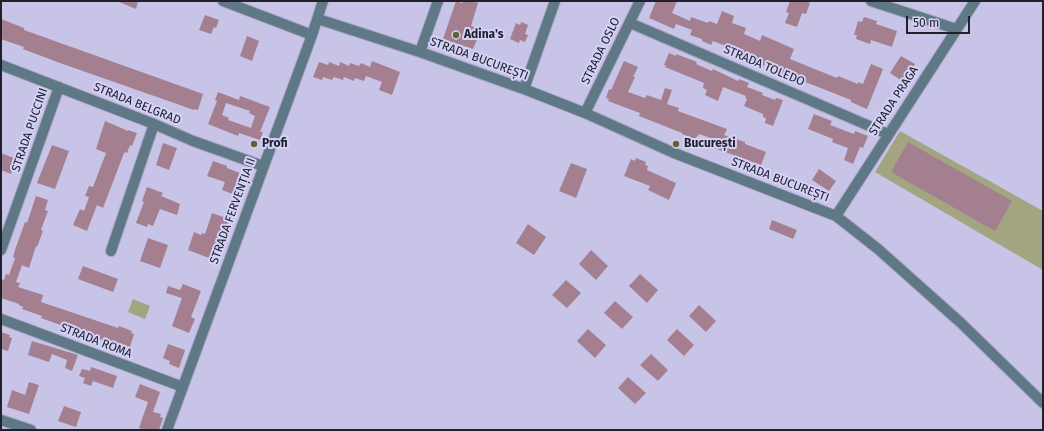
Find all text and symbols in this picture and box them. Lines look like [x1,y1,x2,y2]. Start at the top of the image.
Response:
scale bar [908,8,972,34]
street label: STRADA OSLO [579,15,623,87]
text: 50 m [913,16,939,30]
place label: Adina's [464,28,504,42]
marker: Adina's [451,30,461,40]
street label: STRADA BUCUREȘTI [428,35,530,83]
street label: STRADA TOLEDO [721,42,807,90]
street label: STRADA PRAGA [866,64,922,138]
street label: STRADA BELGRAD [91,80,183,128]
street label: STRADA PUCCINI [9,86,51,174]
place label: Profi [262,137,288,151]
place label: București [684,137,736,151]
marker: Profi [249,139,259,149]
marker: București [671,139,681,149]
street label: STRADA BUCUREȘTI [729,155,831,205]
street label: STRADA FERVENȚIA II [207,156,259,266]
street label: STRADA ROMA [58,321,134,361]

